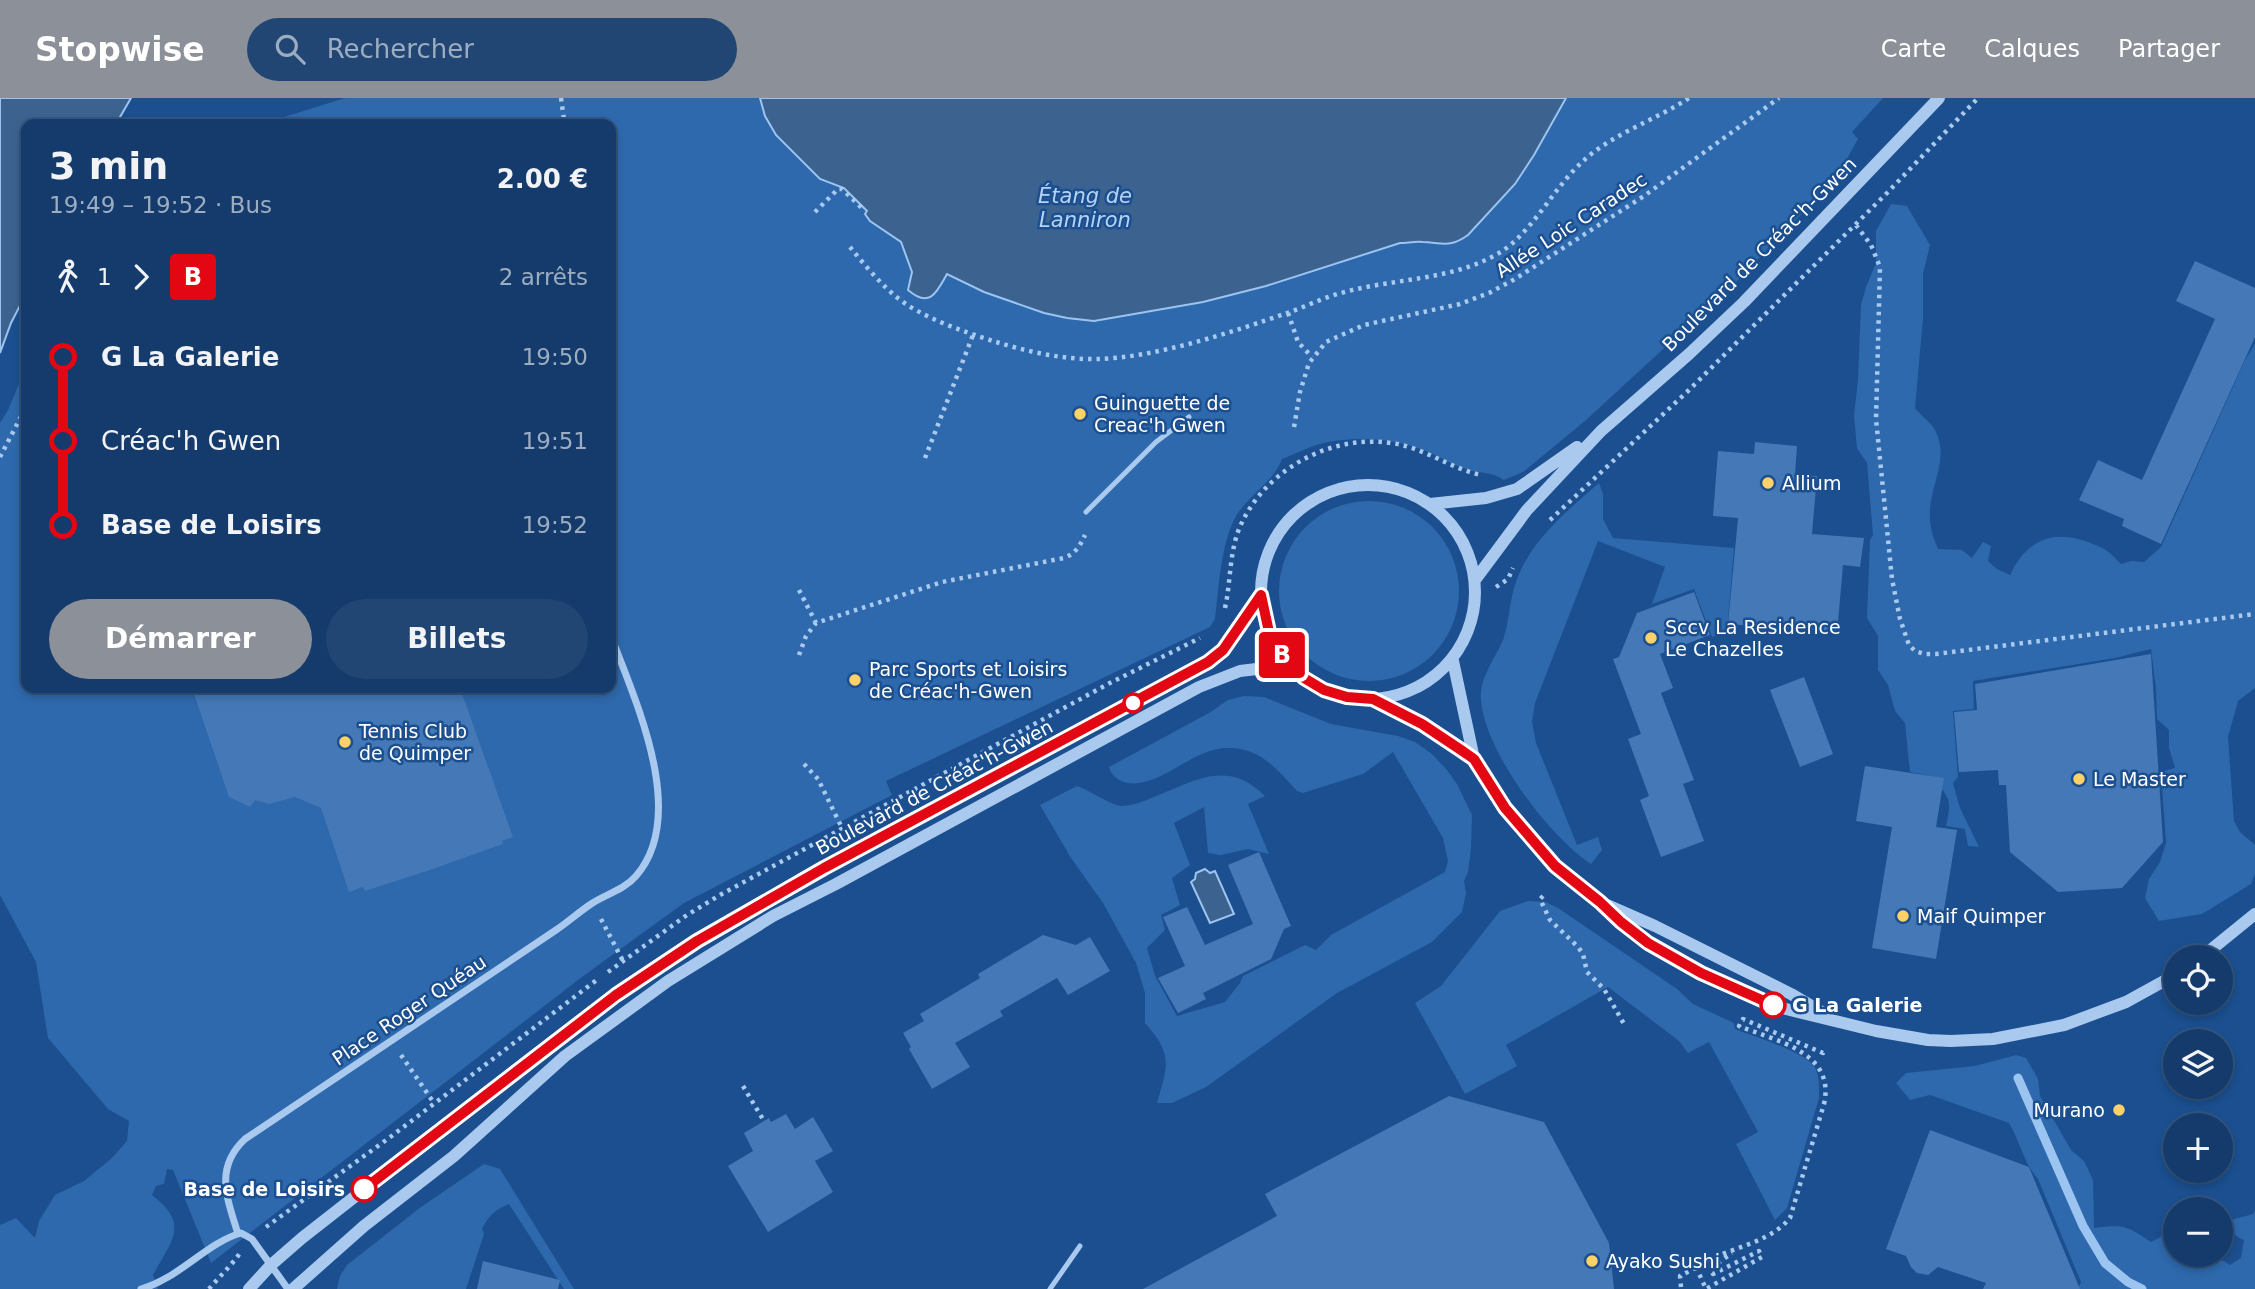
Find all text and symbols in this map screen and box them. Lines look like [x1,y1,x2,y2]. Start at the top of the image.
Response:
search box [247,18,737,81]
text: Stopwise [35,30,205,69]
icon: search [271,30,309,68]
text: Rechercher [327,34,474,64]
text: Carte [1881,35,1946,63]
text: Calques [1984,35,2080,63]
text: Partager [2118,35,2220,63]
text: 3 min [49,144,168,188]
street label: Boulevard de Créac'h-Gwen [1657,152,1861,356]
text: 2.00 € [497,164,588,194]
street label: Allée Loic Caradec [1492,168,1650,282]
water label: Étang de Lanniron [1038,183,1132,232]
text: 19:49 – 19:52 · Bus [49,192,272,218]
icon: walk [49,258,87,296]
icon: forward [122,258,160,296]
text: B [184,263,202,291]
text: 1 [97,264,112,290]
text: 2 arrêts [499,264,588,290]
text: G La Galerie [101,342,279,372]
text: 19:50 [522,344,588,370]
place label: Guinguette de Creac'h Gwen [1094,392,1230,436]
marker: Guinguette de Creac'h Gwen [1072,406,1088,422]
text: Créac'h Gwen [101,426,281,456]
text: 19:51 [522,428,588,454]
place label: Allium [1782,472,1841,494]
marker: Allium [1760,475,1776,491]
text: Base de Loisirs [101,510,322,540]
text: 19:52 [522,512,588,538]
button: Démarrer [49,599,312,679]
button: Billets [326,599,588,679]
place label: Sccv La Residence Le Chazelles [1665,616,1841,660]
marker: Sccv La Residence Le Chazelles [1643,630,1659,646]
line badge: B [1259,632,1305,678]
text: B [1273,641,1291,669]
place label: Parc Sports et Loisirs de Créac'h-Gwen [869,658,1067,702]
marker: Parc Sports et Loisirs de Créac'h-Gwen [847,672,863,688]
unlabelled marker [1123,693,1143,713]
street label: Boulevard de Créac'h-Gwen [812,715,1056,859]
place label: Tennis Club de Quimper [358,720,471,764]
marker: Tennis Club de Quimper [337,734,353,750]
place label: Le Master [2093,768,2186,790]
marker: Le Master [2071,771,2087,787]
place label: Maif Quimper [1917,905,2046,927]
marker: Maif Quimper [1895,908,1911,924]
map controls [2163,945,2233,1267]
button: locate [2163,945,2233,1015]
street label: Place Roger Quéau [328,950,490,1070]
marker: G La Galerie [1760,992,1786,1018]
place label: G La Galerie [1792,994,1922,1016]
button: layers [2163,1029,2233,1099]
place label: Murano [2033,1099,2105,1121]
marker: Murano [2111,1102,2127,1118]
button: + [2163,1113,2233,1183]
marker: Base de Loisirs [351,1176,377,1202]
place label: Base de Loisirs [184,1178,345,1200]
button: − [2163,1197,2233,1267]
place label: Ayako Sushi [1606,1250,1720,1272]
marker: Ayako Sushi [1584,1253,1600,1269]

